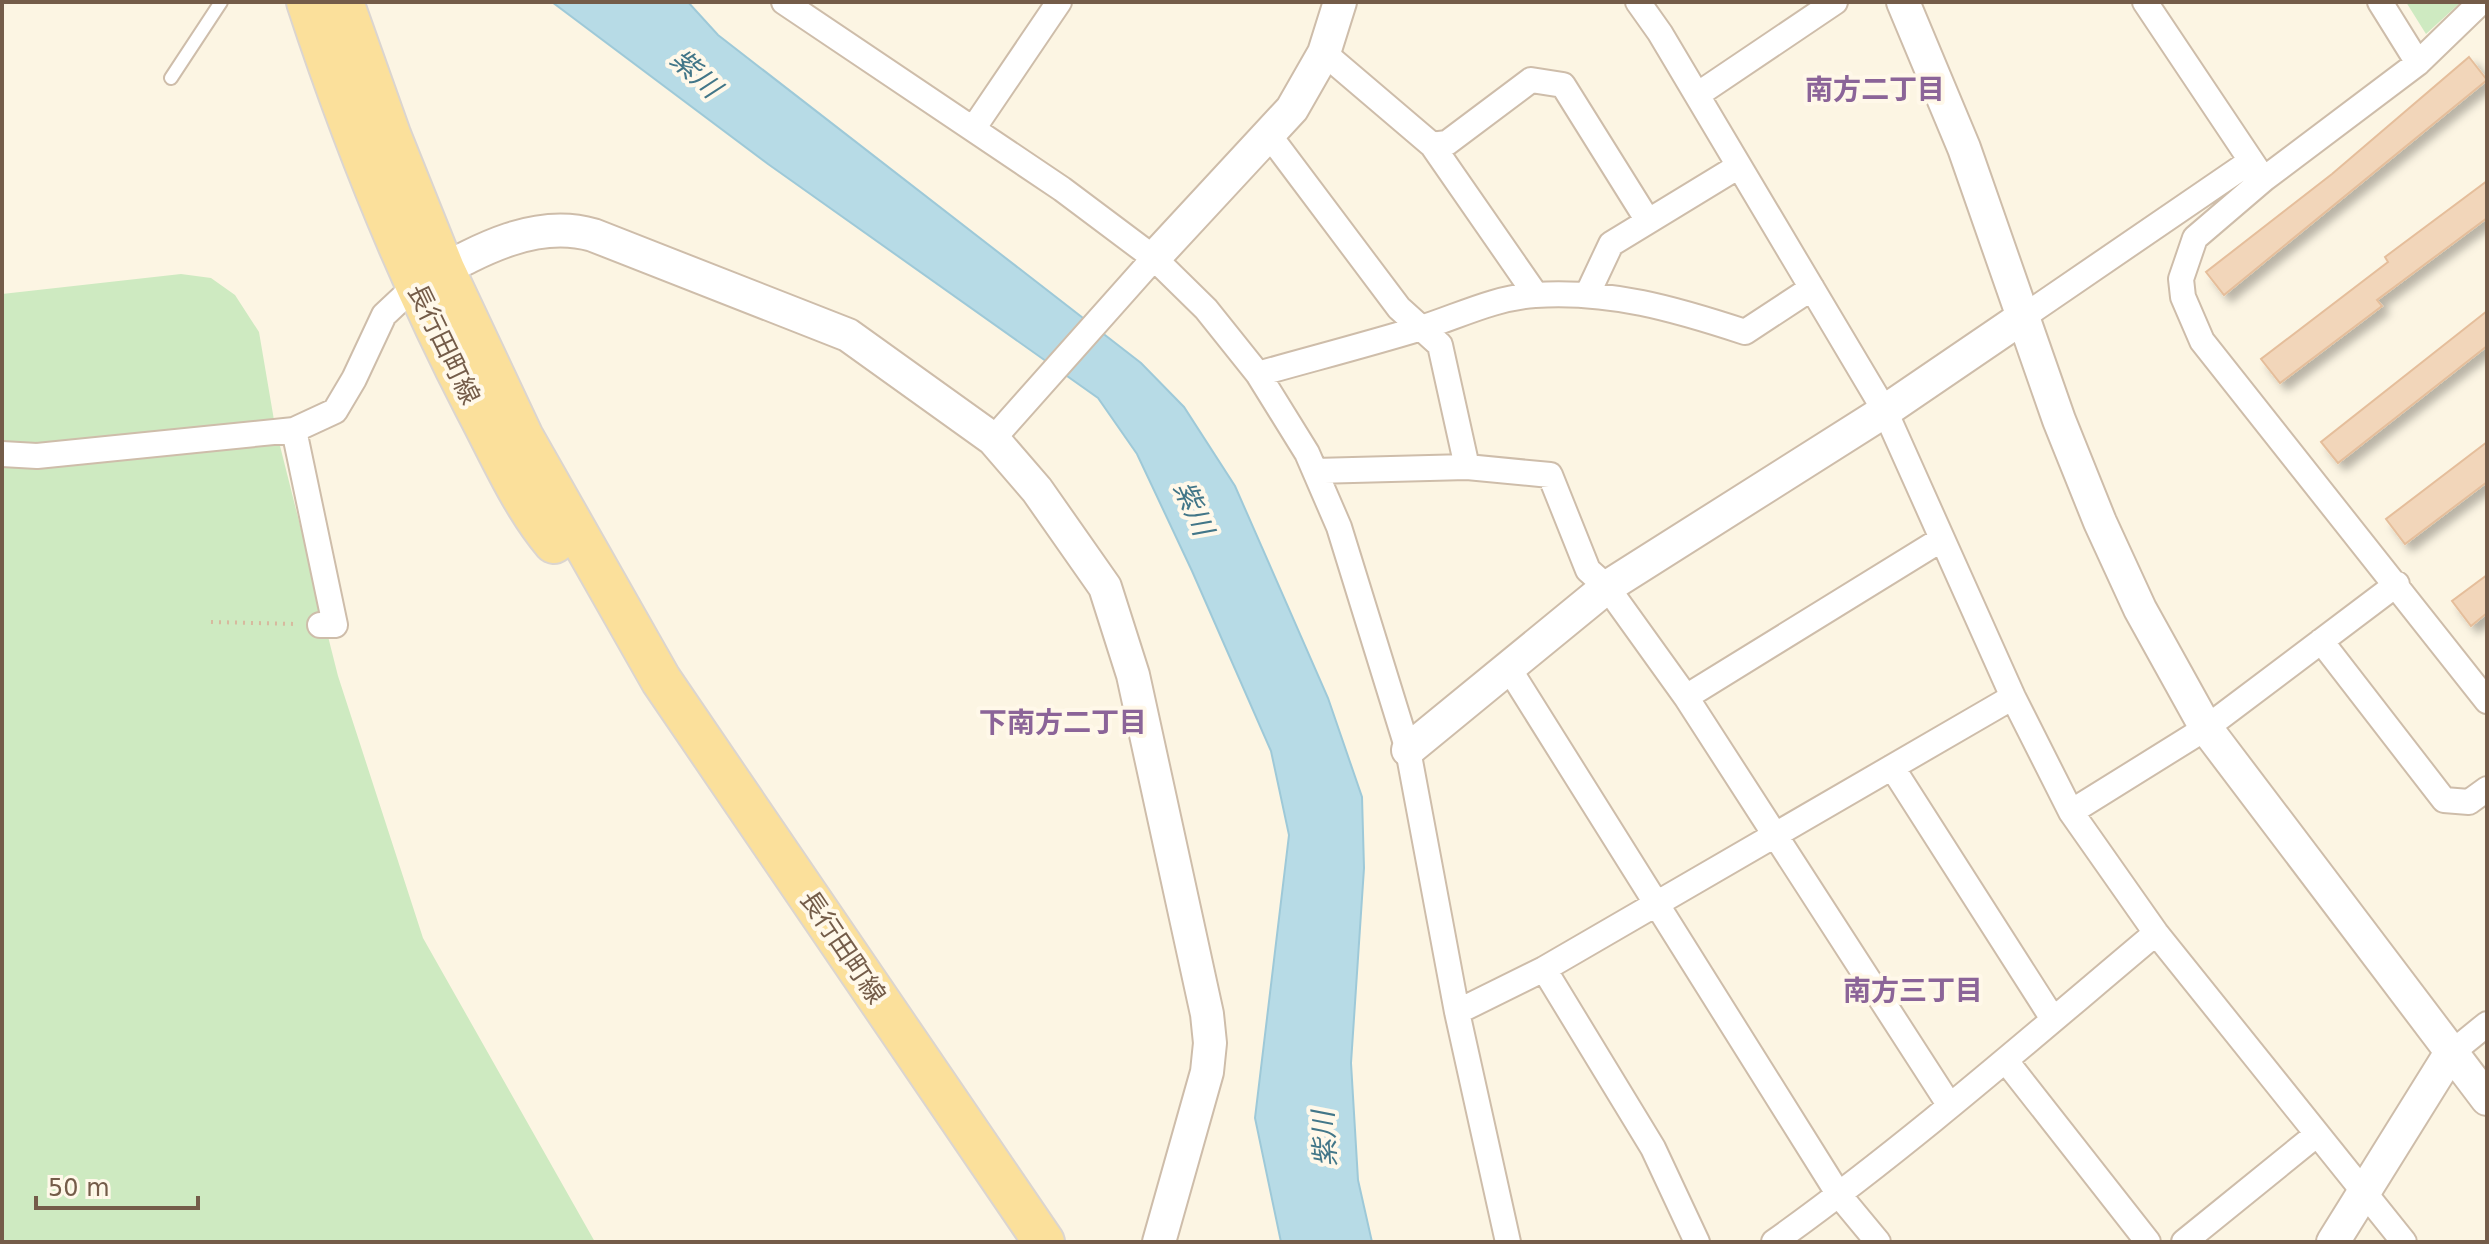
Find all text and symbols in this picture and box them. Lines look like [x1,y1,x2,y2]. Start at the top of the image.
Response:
water label: 紫川 [664,42,730,107]
district label: 南方二丁目 [1805,73,1945,106]
street label: 長行田町線 [402,279,486,409]
water label: 紫川 [1167,476,1221,543]
district label: 下南方二丁目 [979,706,1147,739]
street label: 長行田町線 [794,885,892,1009]
district label: 南方三丁目 [1843,974,1983,1007]
water label: 紫川 [1306,1107,1342,1168]
scale bar [36,1160,198,1210]
text: 50 m [48,1174,110,1202]

